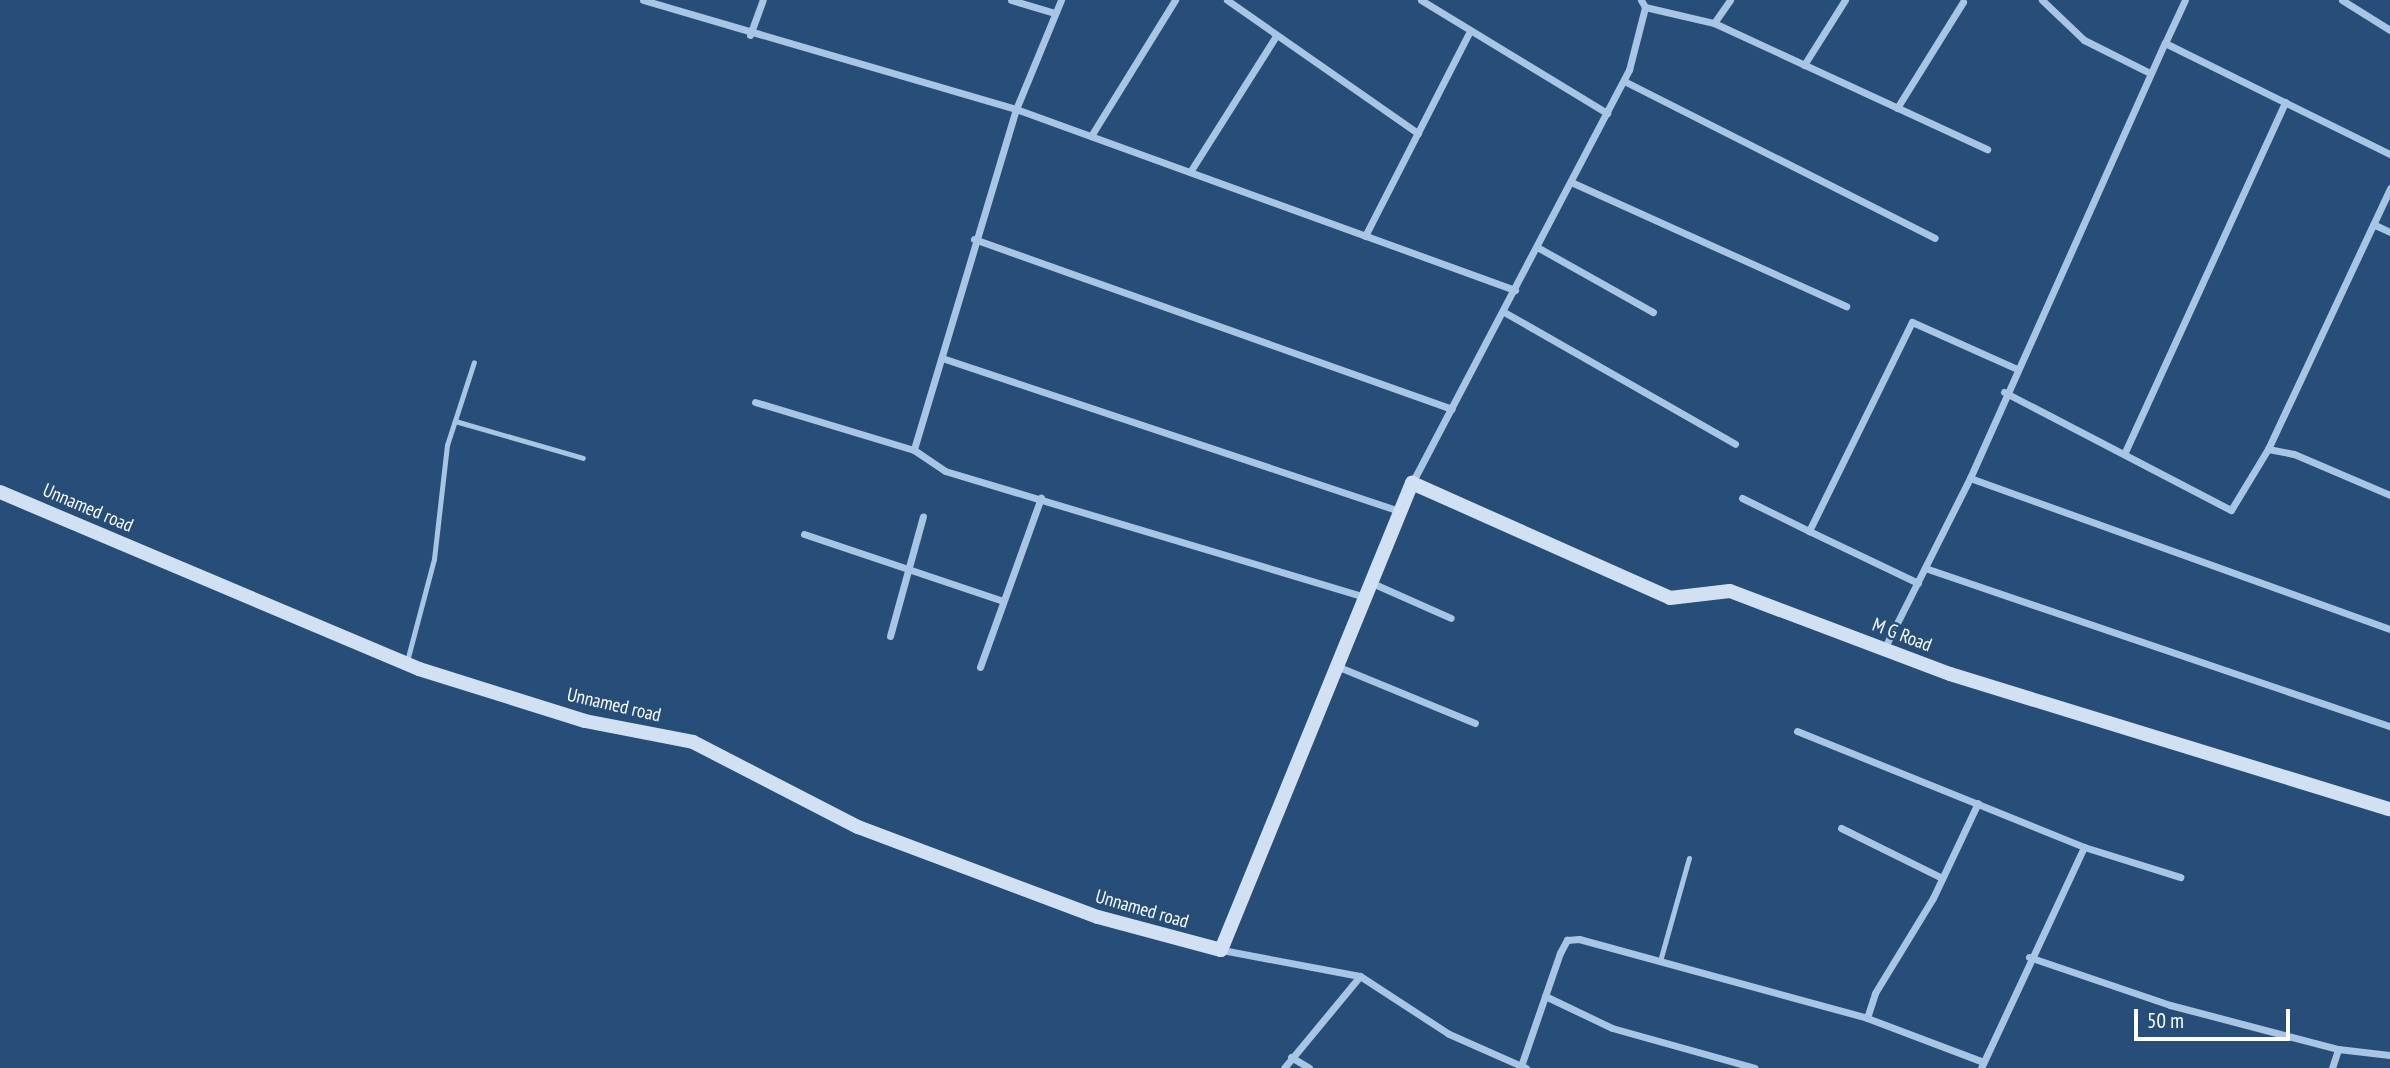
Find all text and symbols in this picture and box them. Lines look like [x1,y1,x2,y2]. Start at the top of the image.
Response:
street label: Unnamed road [39,479,137,537]
street label: M G Road [1869,613,1935,657]
street label: Unnamed road [565,683,663,727]
street label: Unnamed road [1093,885,1191,933]
scale bar [2138,995,2294,1038]
text: 50 m [2147,1007,2184,1034]

